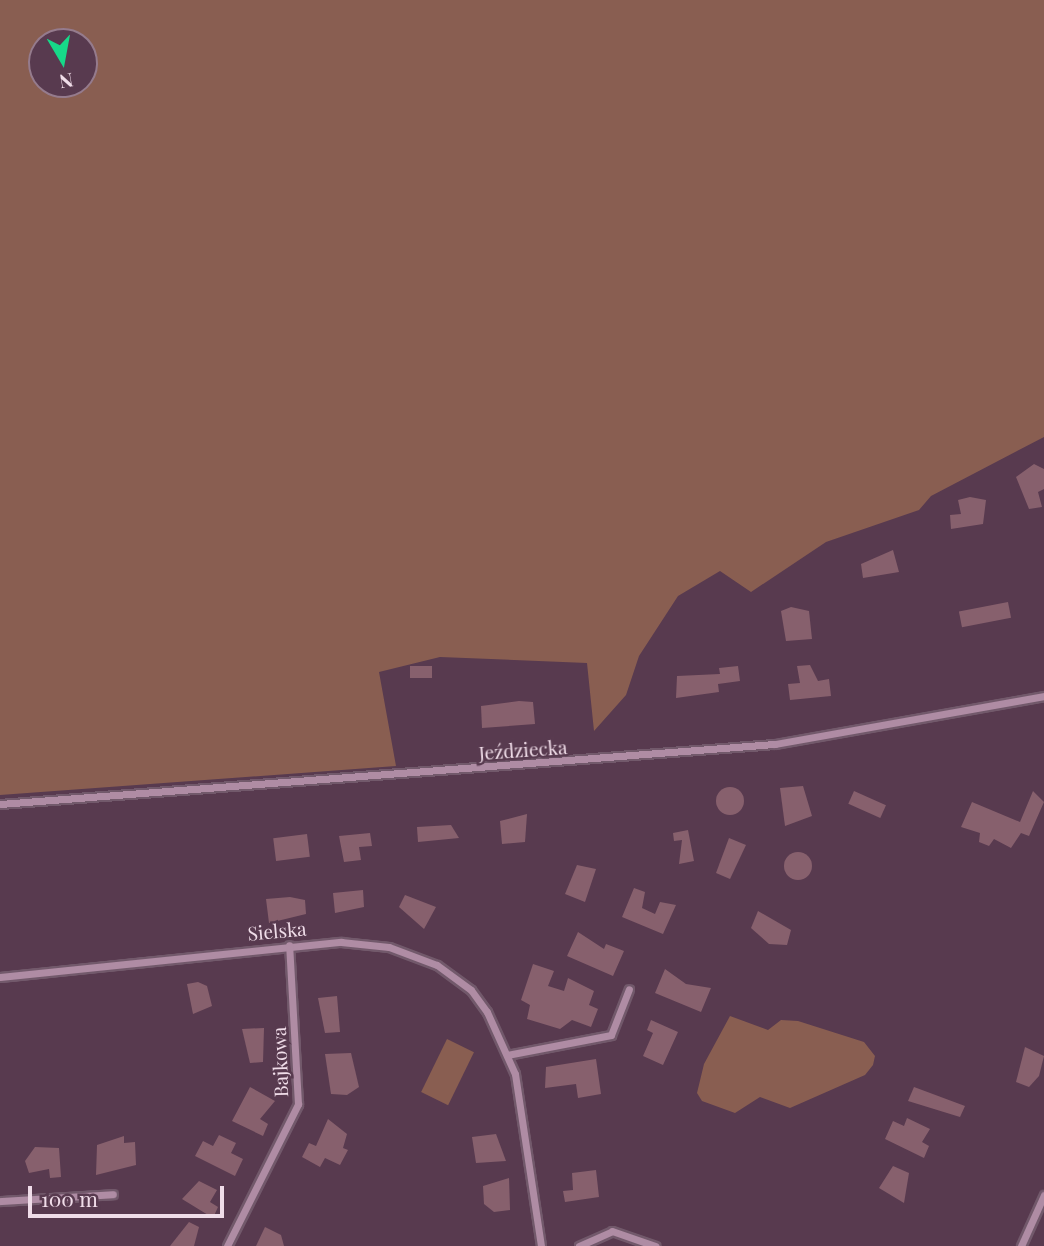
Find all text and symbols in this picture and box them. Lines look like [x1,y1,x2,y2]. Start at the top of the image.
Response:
north arrow [28,28,98,98]
text: N [57,68,75,96]
street label: Jeździecka [478,736,568,764]
street label: Sielska [247,917,307,945]
street label: Bajkowa [267,1026,293,1098]
scale bar [32,1172,228,1216]
text: 100 m [41,1184,98,1212]

